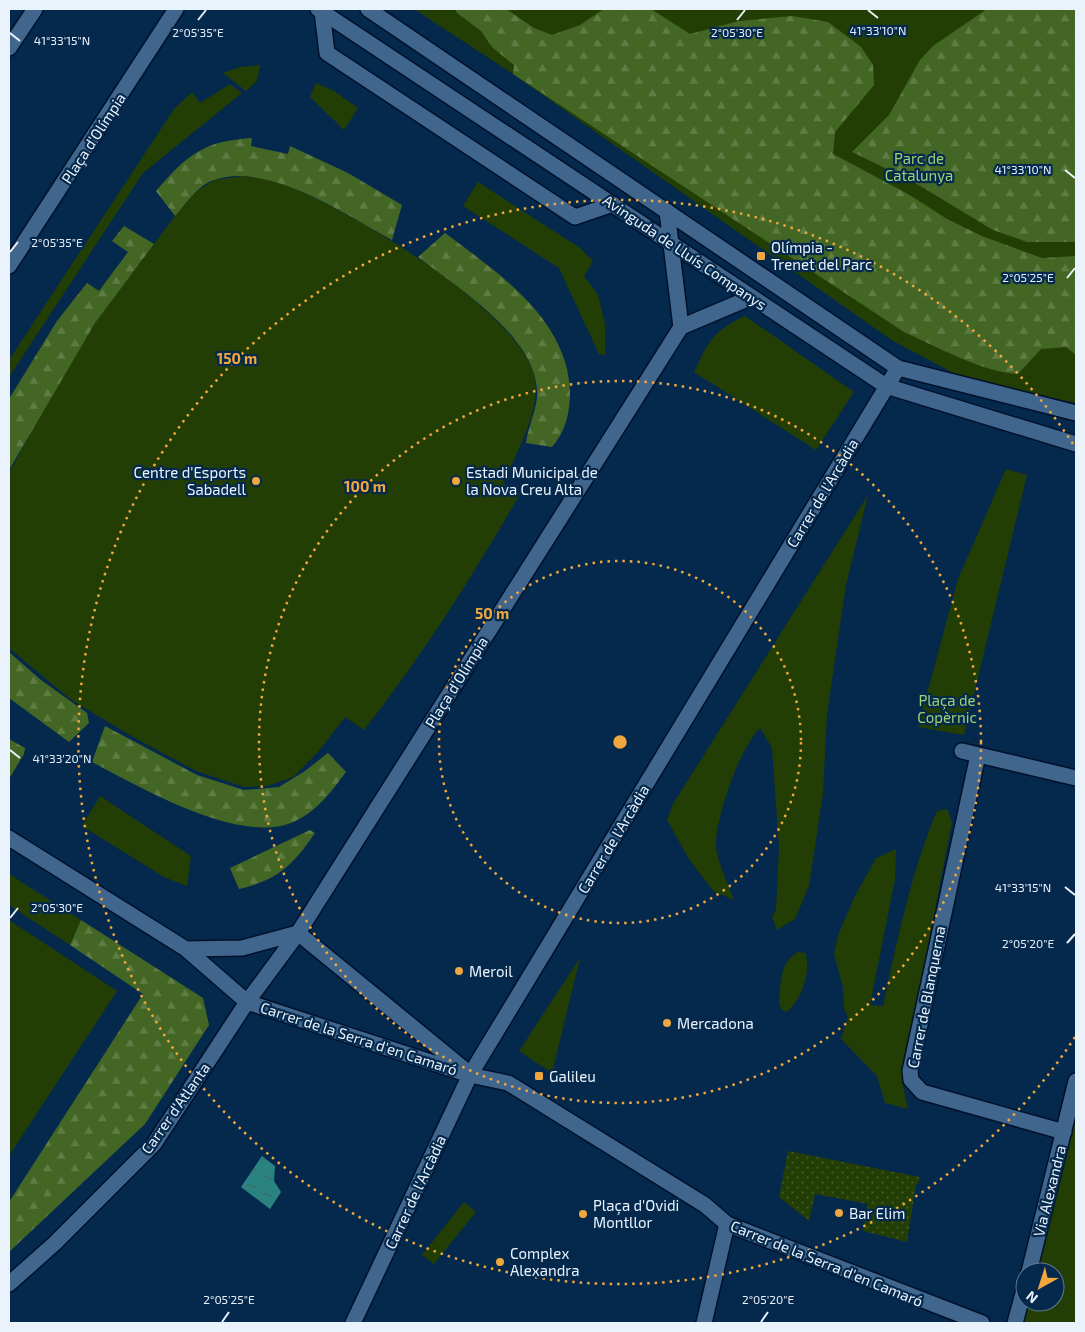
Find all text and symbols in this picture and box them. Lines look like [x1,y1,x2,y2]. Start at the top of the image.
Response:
text: 41°33'10"N [849,23,907,37]
text: 2°05'35"E [172,25,224,39]
text: 2°05'30"E [711,25,763,39]
text: 41°33'15"N [34,33,90,47]
street label: Plaça d'Olímpia [57,89,130,187]
park label: Parc de Catalunya [885,149,953,184]
text: 41°33'10"N [994,162,1052,176]
street label: Avinguda de Lluís Companys [600,190,770,314]
text: 2°05'35"E [31,235,83,249]
place label: Olímpia - Trenet del Parc [771,238,872,273]
marker: Olímpia - Trenet del Parc [755,250,767,262]
text: 2°05'25"E [1002,270,1054,284]
text: 150 m [217,349,257,367]
street label: Carrer de l'Arcàdia [782,435,862,551]
place label: Centre d'Esports Sabadell [133,463,247,498]
place label: Estadi Municipal de la Nova Creu Alta [466,463,598,498]
marker: Centre d'Esports Sabadell [250,475,262,487]
marker: Estadi Municipal de la Nova Creu Alta [450,475,462,487]
text: 100 m [344,477,386,495]
text: 50 m [475,604,509,622]
street label: Plaça d'Olímpia [421,633,492,731]
park label: Plaça de Copèrnic [917,691,977,726]
centre of rings [611,733,629,751]
text: 41°33'20"N [32,751,92,765]
street label: Carrer de l'Arcàdia [573,781,653,897]
text: 41°33'15"N [995,880,1051,894]
text: 2°05'30"E [31,900,83,914]
street label: Carrer de Blanquerna [903,924,949,1070]
text: 2°05'20"E [1002,936,1054,950]
place label: Meroil [469,962,513,980]
marker: Meroil [453,965,465,977]
street label: Carrer de la Serra d'en Camaró [258,998,460,1078]
place label: Mercadona [677,1014,754,1032]
marker: Mercadona [661,1017,673,1029]
street label: Carrer d'Atlanta [137,1059,213,1157]
place label: Galileu [549,1067,596,1085]
marker: Galileu [533,1070,545,1082]
street label: Carrer de l'Arcàdia [381,1132,449,1252]
street label: Via Alexandra [1029,1143,1069,1239]
place label: Plaça d'Ovidi Montllor [593,1196,679,1231]
place label: Bar Elim [849,1204,905,1222]
marker: Bar Elim [833,1207,845,1219]
marker: Plaça d'Ovidi Montllor [577,1208,589,1220]
street label: Carrer de la Serra d'en Camaró [728,1216,926,1310]
place label: Complex Alexandra [510,1244,580,1279]
marker: Complex Alexandra [494,1256,506,1268]
north arrow [1015,1262,1065,1312]
text: N [1022,1288,1041,1307]
text: 2°05'25"E [203,1292,255,1306]
text: 2°05'20"E [742,1292,794,1306]

